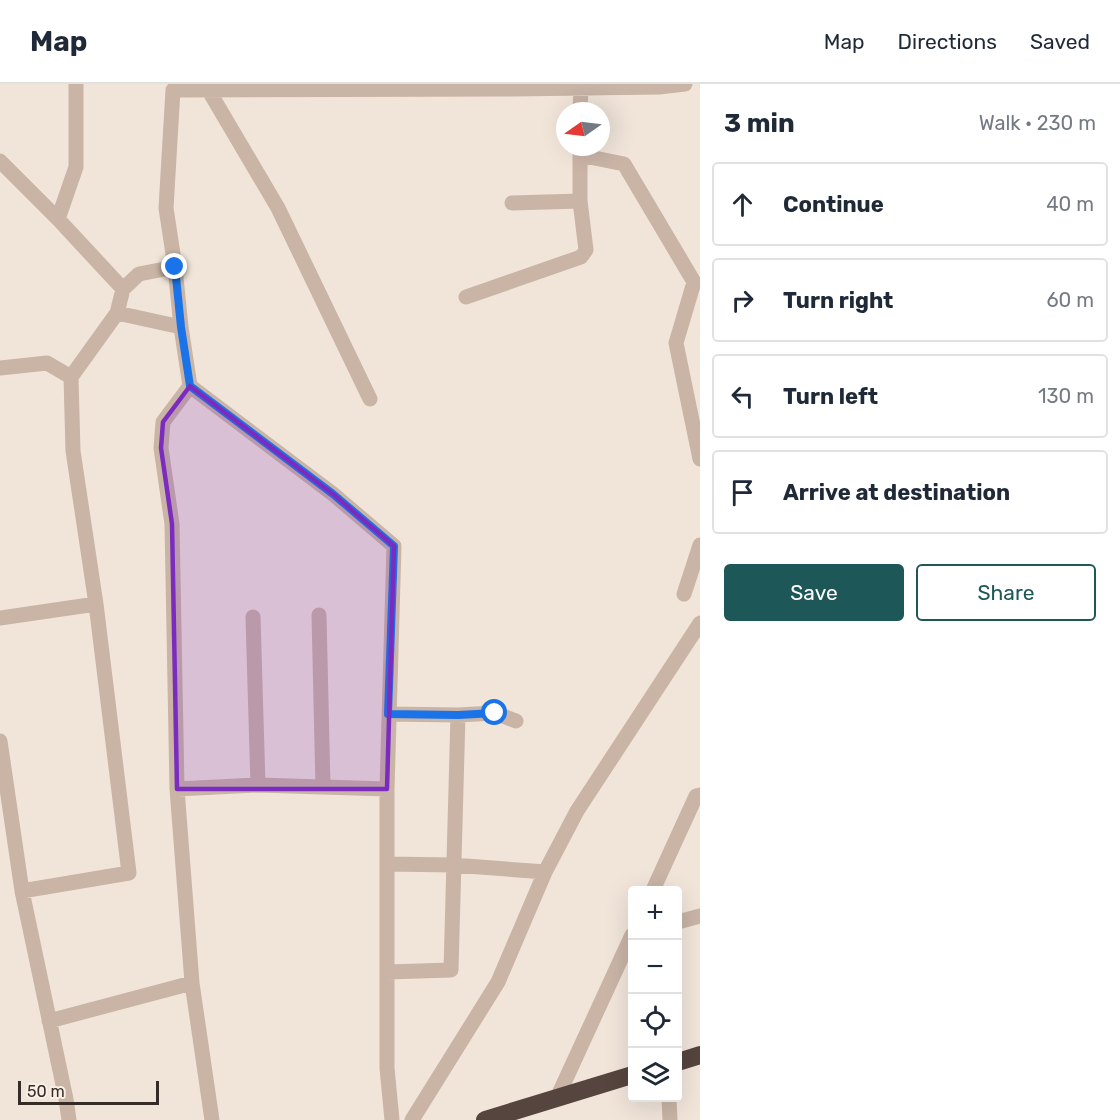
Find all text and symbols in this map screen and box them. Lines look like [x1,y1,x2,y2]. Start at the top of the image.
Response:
text: Map [30,25,87,58]
text: Map [824,29,865,54]
text: Directions [898,29,997,54]
text: Saved [1030,29,1090,54]
north arrow [556,102,610,156]
text: 3 min [724,108,795,139]
text: Walk · 230 m [979,111,1096,135]
icon: ahead [726,188,759,221]
text: Continue [783,191,884,218]
text: 40 m [1046,192,1094,216]
route end [161,253,187,279]
icon: right [726,284,759,317]
text: Turn right [783,287,893,314]
text: 60 m [1047,288,1094,312]
icon: left [726,380,759,413]
text: Turn left [783,383,878,410]
text: 130 m [1038,384,1094,408]
icon: arrive [726,476,759,509]
text: Arrive at destination [783,479,1010,506]
button: Save [724,564,904,621]
button: Share [916,564,1096,621]
route start [481,699,507,725]
map controls [628,886,682,1102]
button: + [628,886,682,940]
button: − [628,940,682,994]
button: locate [628,994,682,1048]
button: layers [628,1048,682,1102]
scale bar [18,1078,159,1106]
text: 50 m [27,1082,65,1101]

